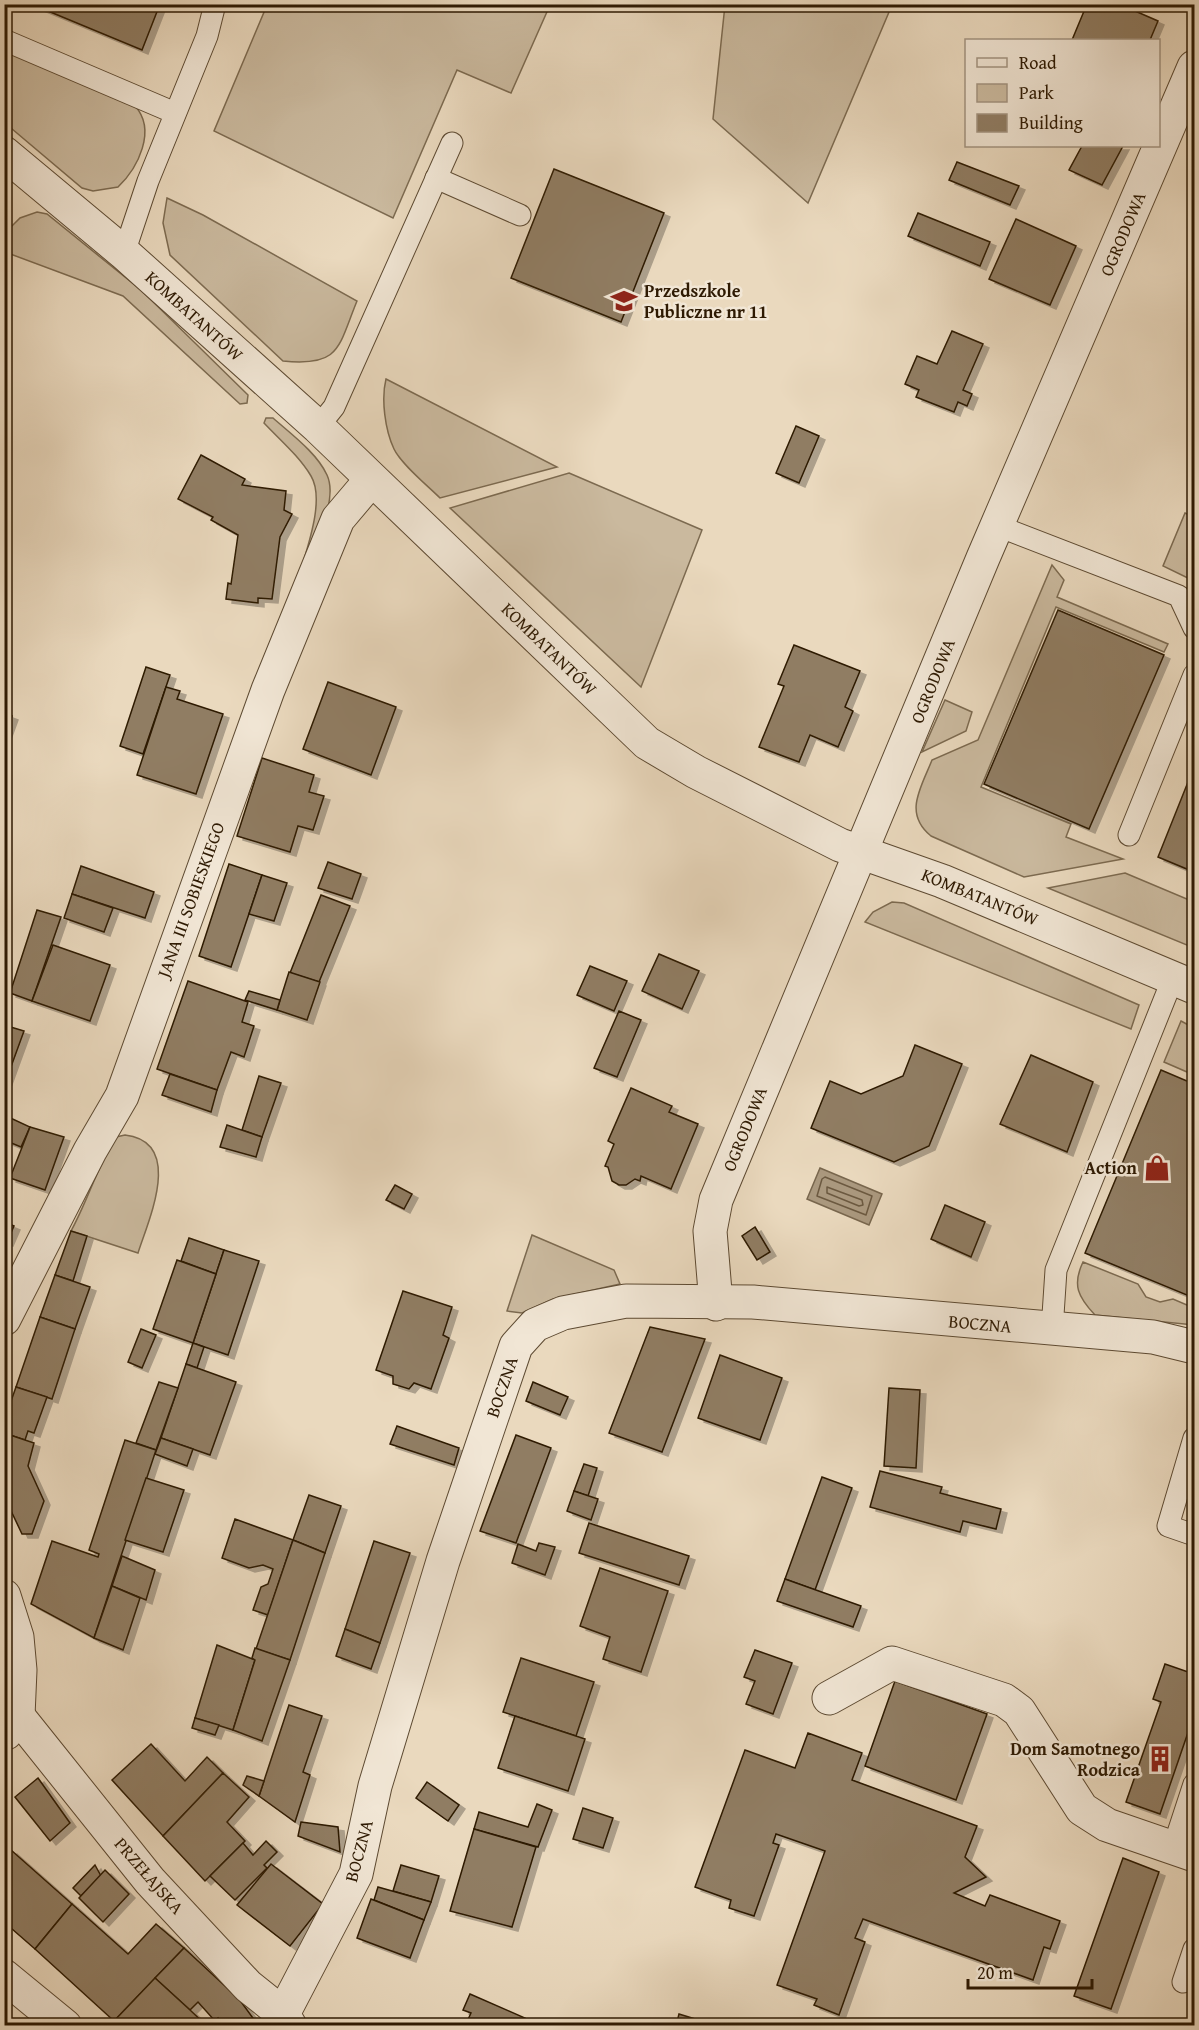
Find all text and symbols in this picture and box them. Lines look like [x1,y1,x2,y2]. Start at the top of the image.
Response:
legend [965,39,1160,147]
text: Road [1019,49,1057,76]
text: Park [1019,79,1055,106]
text: Building [1019,109,1083,136]
street label: OGRODOWA [1093,187,1152,280]
street label: KOMBATANTÓW [139,264,250,368]
place label: Przedszkole Publiczne nr 11 [644,277,768,325]
school or university icon: Przedszkole Publiczne nr 11 [609,286,639,316]
street label: KOMBATANTÓW [495,596,604,702]
street label: OGRODOWA [903,634,962,727]
street label: JANA III SOBIESKIEGO [149,818,231,983]
street label: KOMBATANTÓW [918,861,1043,933]
street label: OGRODOWA [715,1082,774,1175]
shop icon: Action [1142,1153,1172,1183]
place label: Action [1085,1154,1137,1181]
street label: BOCZNA [947,1307,1013,1340]
street label: BOCZNA [478,1353,525,1421]
place label: Dom Samotnego Rodzica [1010,1735,1141,1783]
building icon: Dom Samotnego Rodzica [1145,1744,1175,1774]
street label: BOCZNA [337,1817,380,1885]
street label: PRZEŁAJSKA [108,1831,191,1920]
scale bar [968,1952,1092,1990]
text: 20 m [977,1959,1013,1986]

